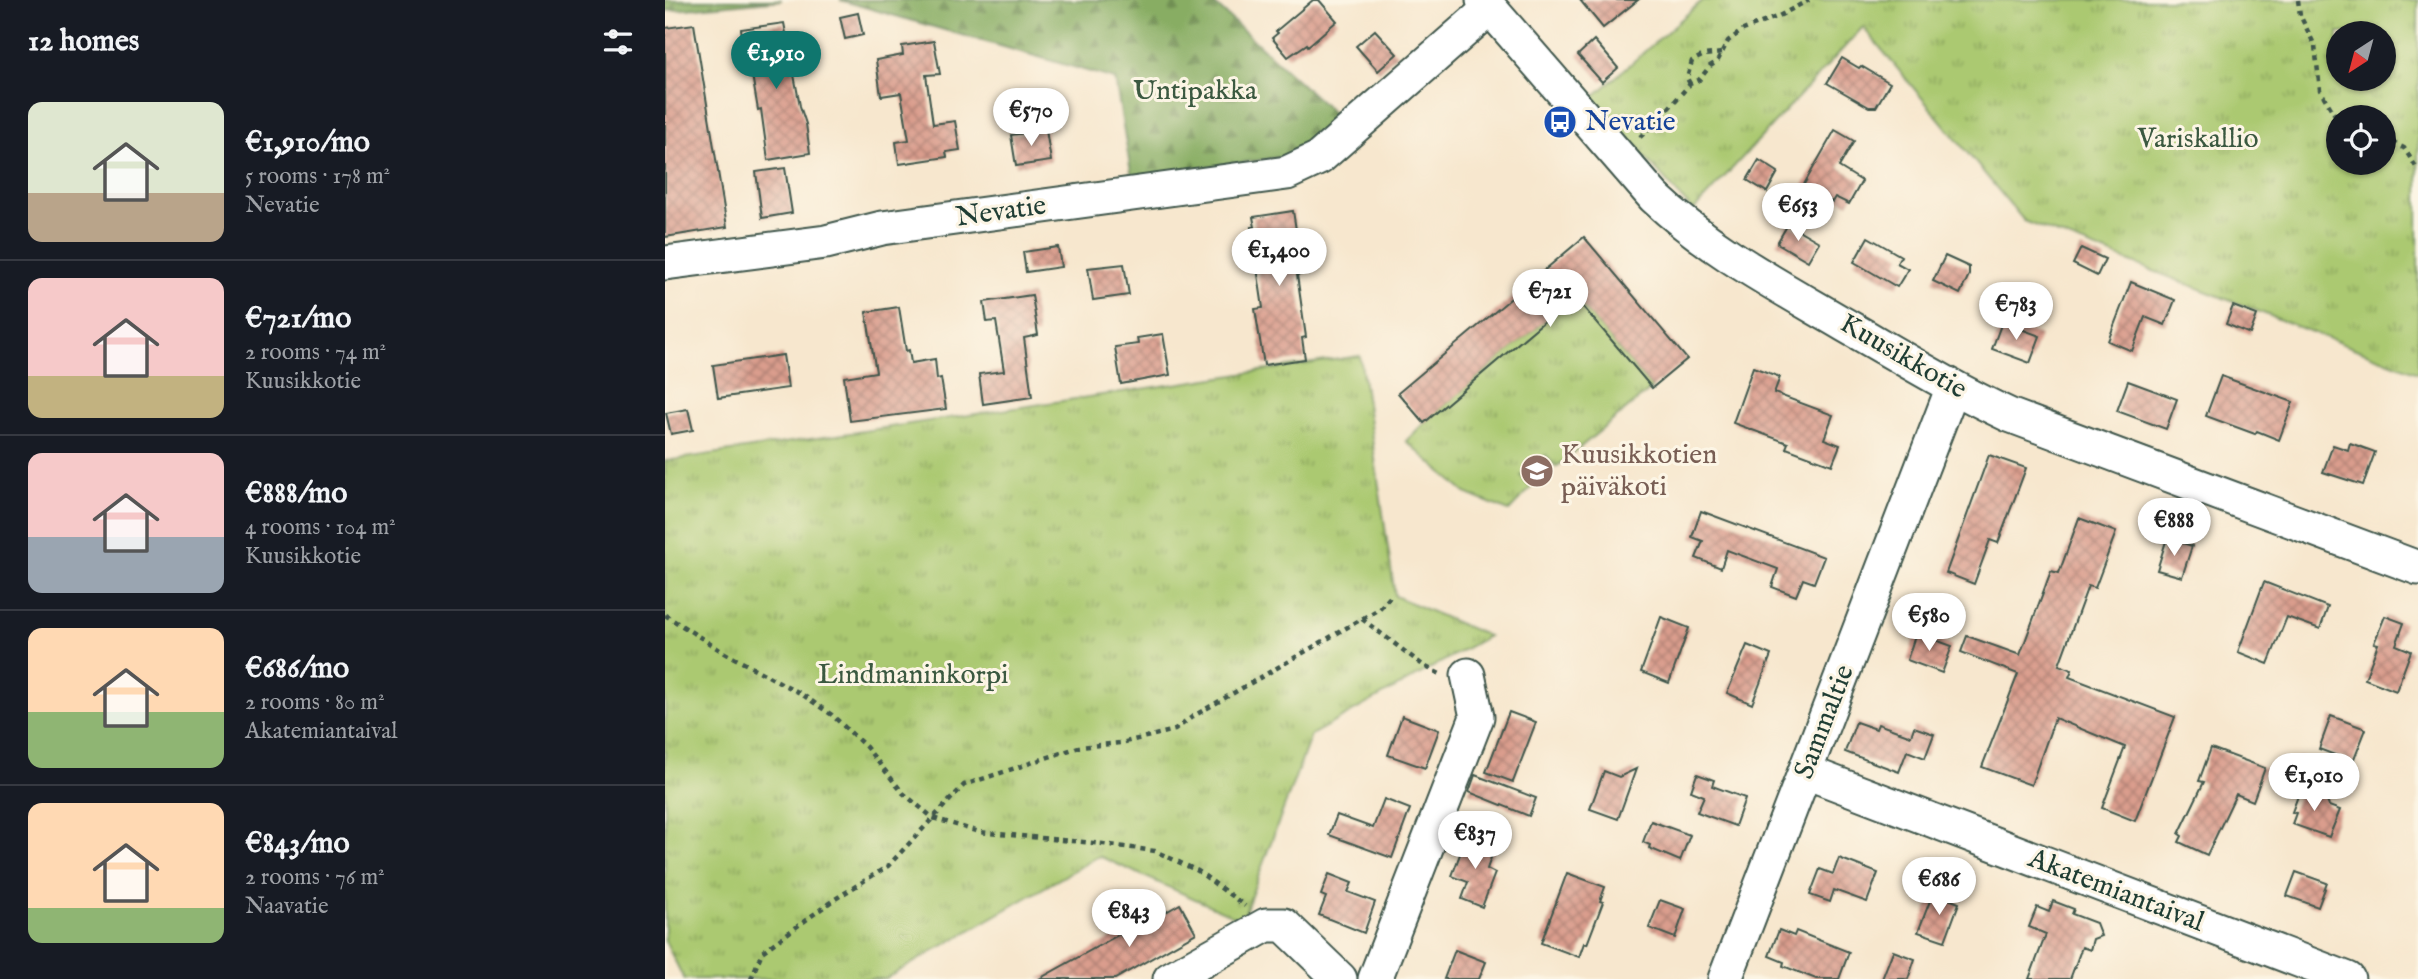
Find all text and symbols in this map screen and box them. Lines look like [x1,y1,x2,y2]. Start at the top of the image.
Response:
north arrow [2326,21,2396,91]
map controls [2326,21,2396,175]
text: 12 homes [28,23,139,61]
icon: filters [599,23,637,61]
pin: €1,910 [719,32,833,91]
text: €1,910 [747,39,805,68]
park label: Untipakka [1133,74,1258,109]
pin: €570 [990,88,1072,148]
text: €570 [1009,96,1053,125]
bus stop icon: Nevatie [1541,103,1579,141]
place label: Nevatie [1585,105,1676,140]
button: locate [2326,105,2396,175]
park label: Variskallio [2136,122,2259,157]
text: €1,910/mo [245,124,370,162]
icon: home [84,130,168,214]
text: 5 rooms · 178 m² [245,162,390,191]
pin: €653 [1757,184,1839,243]
street label: Nevatie [954,188,1048,236]
text: Nevatie [245,191,319,220]
text: €653 [1778,191,1818,220]
pin: €1,400 [1222,229,1336,288]
text: €1,400 [1248,236,1310,265]
pin: €721 [1509,270,1591,329]
text: €721 [1528,277,1572,306]
pin: €783 [1975,282,2057,342]
text: €783 [1995,290,2037,319]
text: €721/mo [245,300,351,338]
icon: home [84,306,168,390]
street label: Kuusikkotie [1833,307,1973,408]
text: 2 rooms · 74 m² [245,338,386,367]
text: Kuusikkotie [245,367,361,396]
place label: Kuusikkotien päiväkoti [1561,438,1717,505]
school or university icon: Kuusikkotien päiväkoti [1518,452,1556,490]
text: €888/mo [245,475,347,513]
icon: home [84,481,168,565]
pin: €888 [2133,498,2215,558]
text: €888 [2154,506,2194,535]
text: 4 rooms · 104 m² [245,513,396,542]
text: Kuusikkotie [245,542,361,571]
pin: €580 [1888,594,1970,653]
text: €580 [1908,601,1950,630]
text: €686/mo [245,650,349,688]
icon: home [84,656,168,740]
park label: Lindmaninkorpi [818,658,1008,693]
street label: Sammaltie [1787,660,1863,784]
text: 2 rooms · 80 m² [245,688,385,717]
text: Akatemiantaival [245,717,398,746]
pin: €1,010 [2257,754,2371,813]
text: €1,010 [2284,761,2344,790]
pin: €837 [1434,812,1516,871]
text: €837 [1454,819,1496,848]
text: €843/mo [245,825,350,863]
icon: home [84,831,168,915]
street label: Akatemiantaival [2022,841,2209,941]
pin: €686 [1898,858,1980,917]
text: 2 rooms · 76 m² [245,863,385,892]
text: €686 [1918,865,1960,894]
pin: €843 [1088,890,1170,949]
text: Naavatie [245,892,328,921]
text: €843 [1108,897,1150,926]

